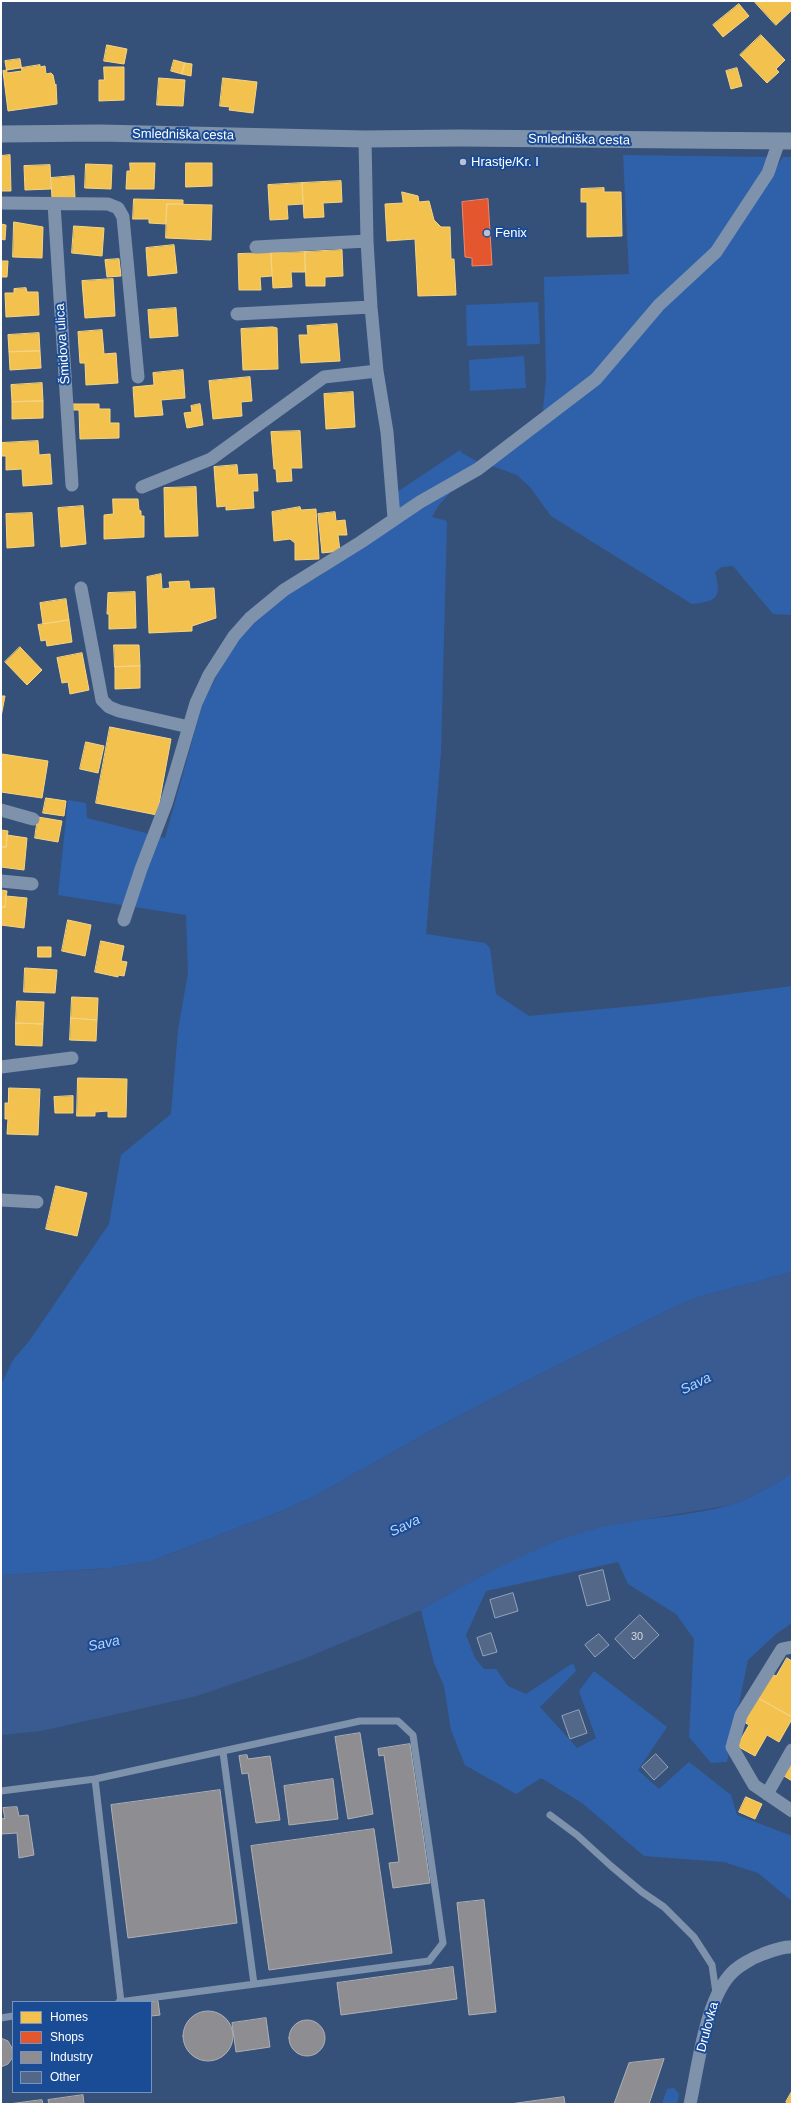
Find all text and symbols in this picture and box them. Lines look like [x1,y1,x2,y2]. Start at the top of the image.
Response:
street label: Smledniška cesta [132,126,234,144]
street label: Smledniška cesta [528,131,630,149]
place label: Hrastje/Kr. I [471,154,539,170]
marker: Hrastje/Kr. I [458,157,468,167]
place label: Fenix [495,225,527,241]
marker: Fenix [482,228,492,238]
street label: Šmidova ulica [52,303,74,385]
water label: Sava [678,1369,714,1399]
water label: Sava [387,1511,423,1541]
house number: 30 [631,1630,643,1644]
water label: Sava [87,1632,121,1656]
street label: Drulovka [694,2000,722,2054]
legend [12,2001,152,2093]
text: Homes [50,2010,88,2024]
text: Shops [50,2030,84,2044]
text: Industry [50,2050,93,2064]
text: Other [50,2070,80,2084]

